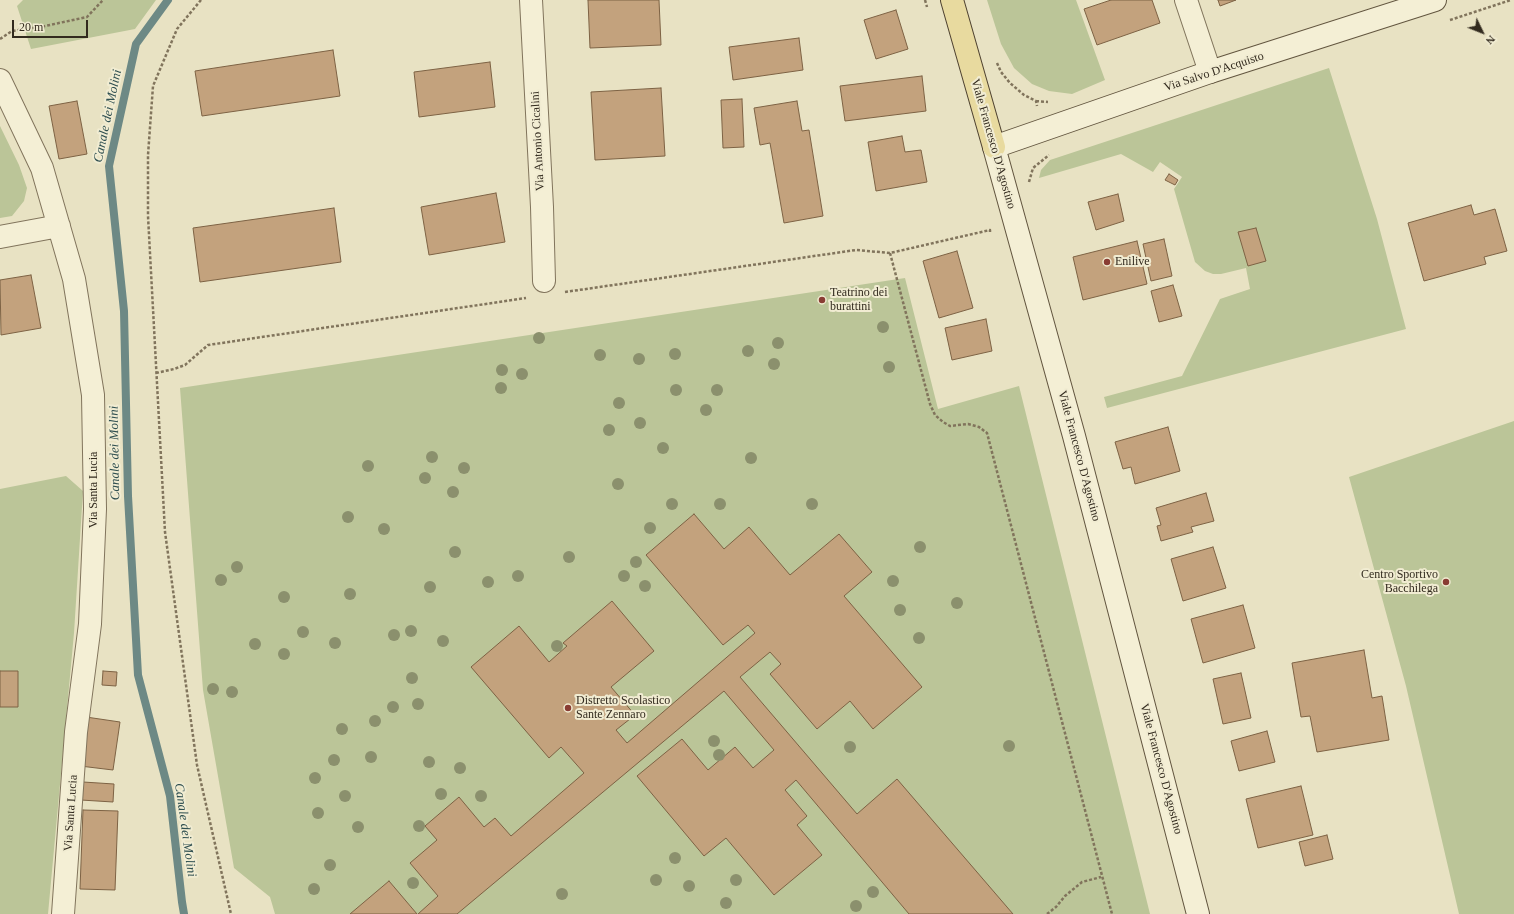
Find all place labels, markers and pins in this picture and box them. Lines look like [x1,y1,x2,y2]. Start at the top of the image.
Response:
place label: Enilive [1115,255,1150,269]
marker: Enilive [1102,257,1112,267]
place label: Teatrino dei burattini [830,286,887,314]
marker: Teatrino dei burattini [817,295,827,305]
place label: Centro Sportivo Bacchilega [1361,568,1438,596]
marker: Centro Sportivo Bacchilega [1441,577,1451,587]
place label: Distretto Scolastico Sante Zennaro [576,694,670,722]
marker: Distretto Scolastico Sante Zennaro [563,703,573,713]

